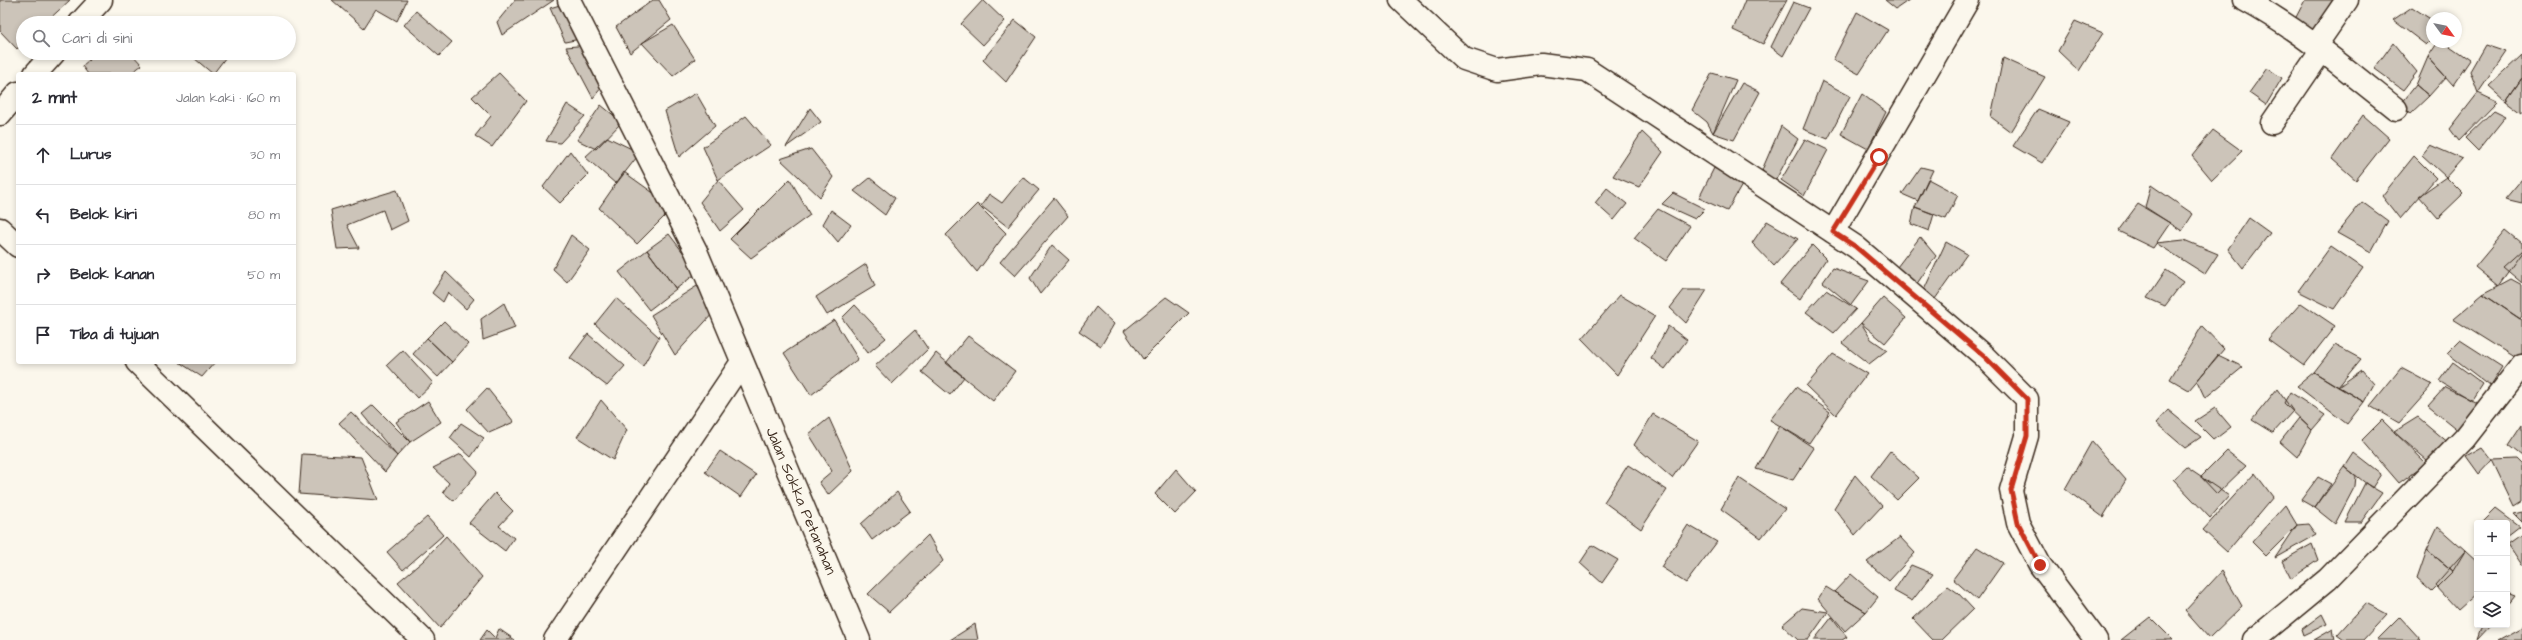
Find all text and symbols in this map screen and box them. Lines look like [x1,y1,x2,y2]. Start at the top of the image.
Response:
north arrow [2426,12,2462,48]
search box [16,16,296,60]
icon: search [30,27,52,49]
text: Cari di sini [62,28,132,49]
text: 2 mnt [32,86,77,110]
text: Jalan kaki · 160 m [176,89,280,107]
icon: ahead [32,144,54,166]
text: Lurus [70,144,111,165]
text: 30 m [250,146,280,164]
route start [1870,148,1888,166]
icon: left [32,204,54,226]
text: Belok kiri [70,204,137,225]
text: 80 m [248,206,280,224]
icon: right [32,264,54,286]
text: Belok kanan [70,264,154,285]
text: 50 m [247,266,280,284]
icon: arrive [32,324,54,346]
text: Tiba di tujuan [70,324,159,345]
street label: Jalan Sokka Petanahan [760,424,842,578]
map controls [2474,520,2510,628]
button: + [2474,520,2510,556]
route end [2031,556,2049,574]
button: − [2474,556,2510,592]
button: layers [2474,592,2510,628]

